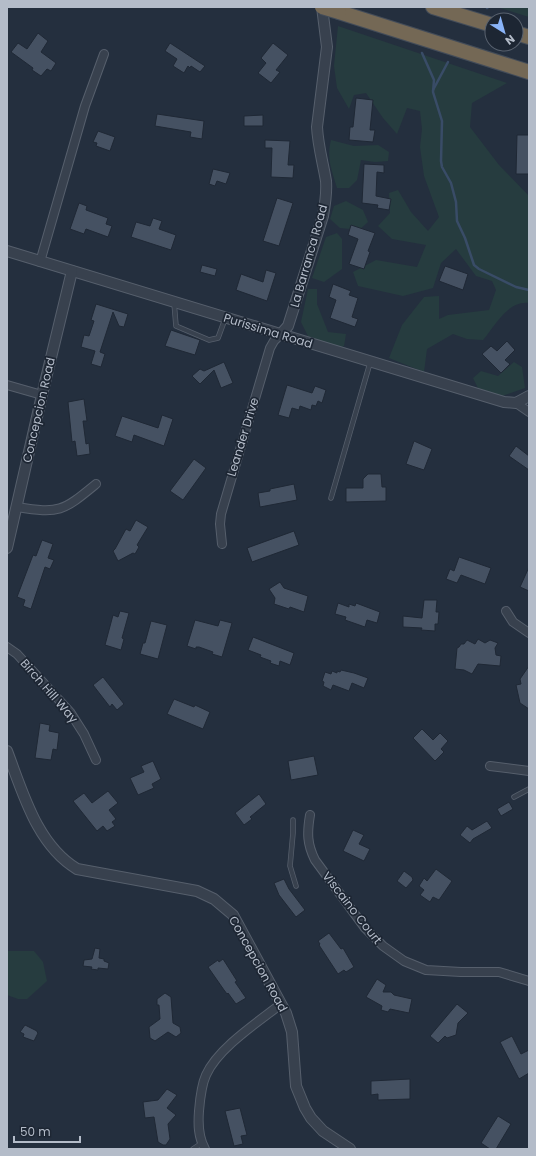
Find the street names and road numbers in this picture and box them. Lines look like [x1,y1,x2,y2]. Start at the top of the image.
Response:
street label: La Barranca Road [286,202,331,309]
street label: Purissima Road [221,309,315,352]
street label: Concepcion Road [18,356,59,464]
street label: Leander Drive [222,395,263,478]
street label: Birch Hill Way [17,655,82,727]
street label: Viscaino Court [319,868,386,947]
street label: Concepcion Road [225,913,292,1015]

